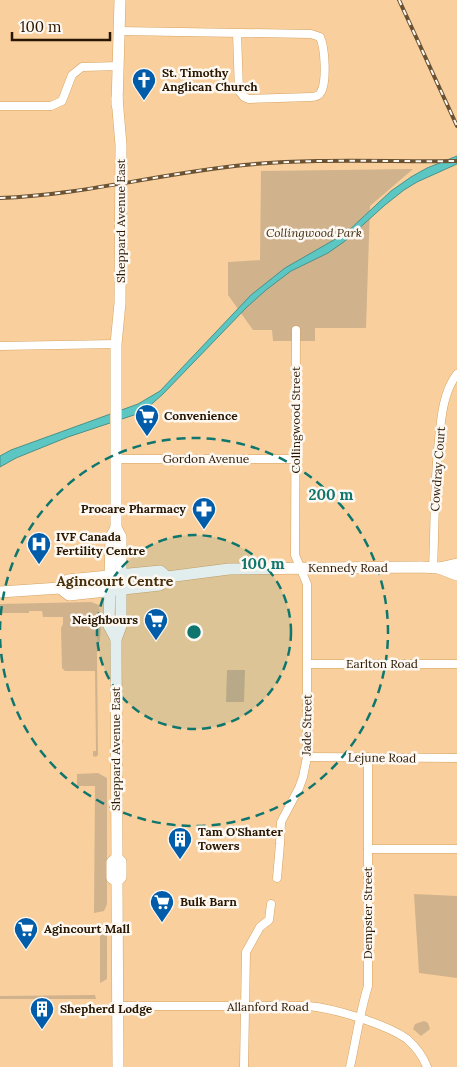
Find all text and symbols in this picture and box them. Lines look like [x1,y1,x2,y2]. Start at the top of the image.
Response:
scale bar [12,10,110,42]
text: 100 m [20,17,61,36]
place label: St. Timothy Anglican Church [162,65,258,94]
church icon: St. Timothy Anglican Church [131,67,157,101]
street label: Sheppard Avenue East [113,159,128,283]
park label: Collingwood Park [266,225,362,240]
street label: Collingwood Street [288,366,303,474]
supermarket icon: Convenience [134,403,160,437]
place label: Convenience [164,408,238,423]
street label: Cowdray Court [427,426,448,512]
street label: Gordon Avenue [163,451,250,466]
text: 200 m [309,485,354,504]
pharmacy icon: Procare Pharmacy [191,496,217,530]
place label: Procare Pharmacy [81,501,186,516]
place label: IVF Canada Fertility Centre [56,529,146,558]
hospital icon: IVF Canada Fertility Centre [26,531,52,565]
text: 100 m [242,554,285,573]
street label: Kennedy Road [308,560,388,575]
district label: Agincourt Centre [57,572,174,590]
supermarket icon: Neighbours [143,607,169,641]
place label: Neighbours [72,612,138,627]
centre of rings [185,623,203,641]
street label: Earlton Road [346,656,418,671]
street label: Sheppard Avenue East [108,687,123,811]
street label: Jade Street [298,694,315,757]
street label: Lejune Road [348,749,416,766]
place label: Tam O'Shanter Towers [198,824,283,853]
building icon: Tam O'Shanter Towers [167,826,193,860]
street label: Dempster Street [360,866,375,959]
supermarket icon: Bulk Barn [149,889,175,923]
place label: Bulk Barn [180,894,237,909]
supermarket icon: Agincourt Mall [13,916,39,950]
place label: Agincourt Mall [44,921,130,936]
building icon: Shepherd Lodge [29,996,55,1030]
street label: Allanford Road [226,999,309,1014]
place label: Shepherd Lodge [60,1001,153,1016]

